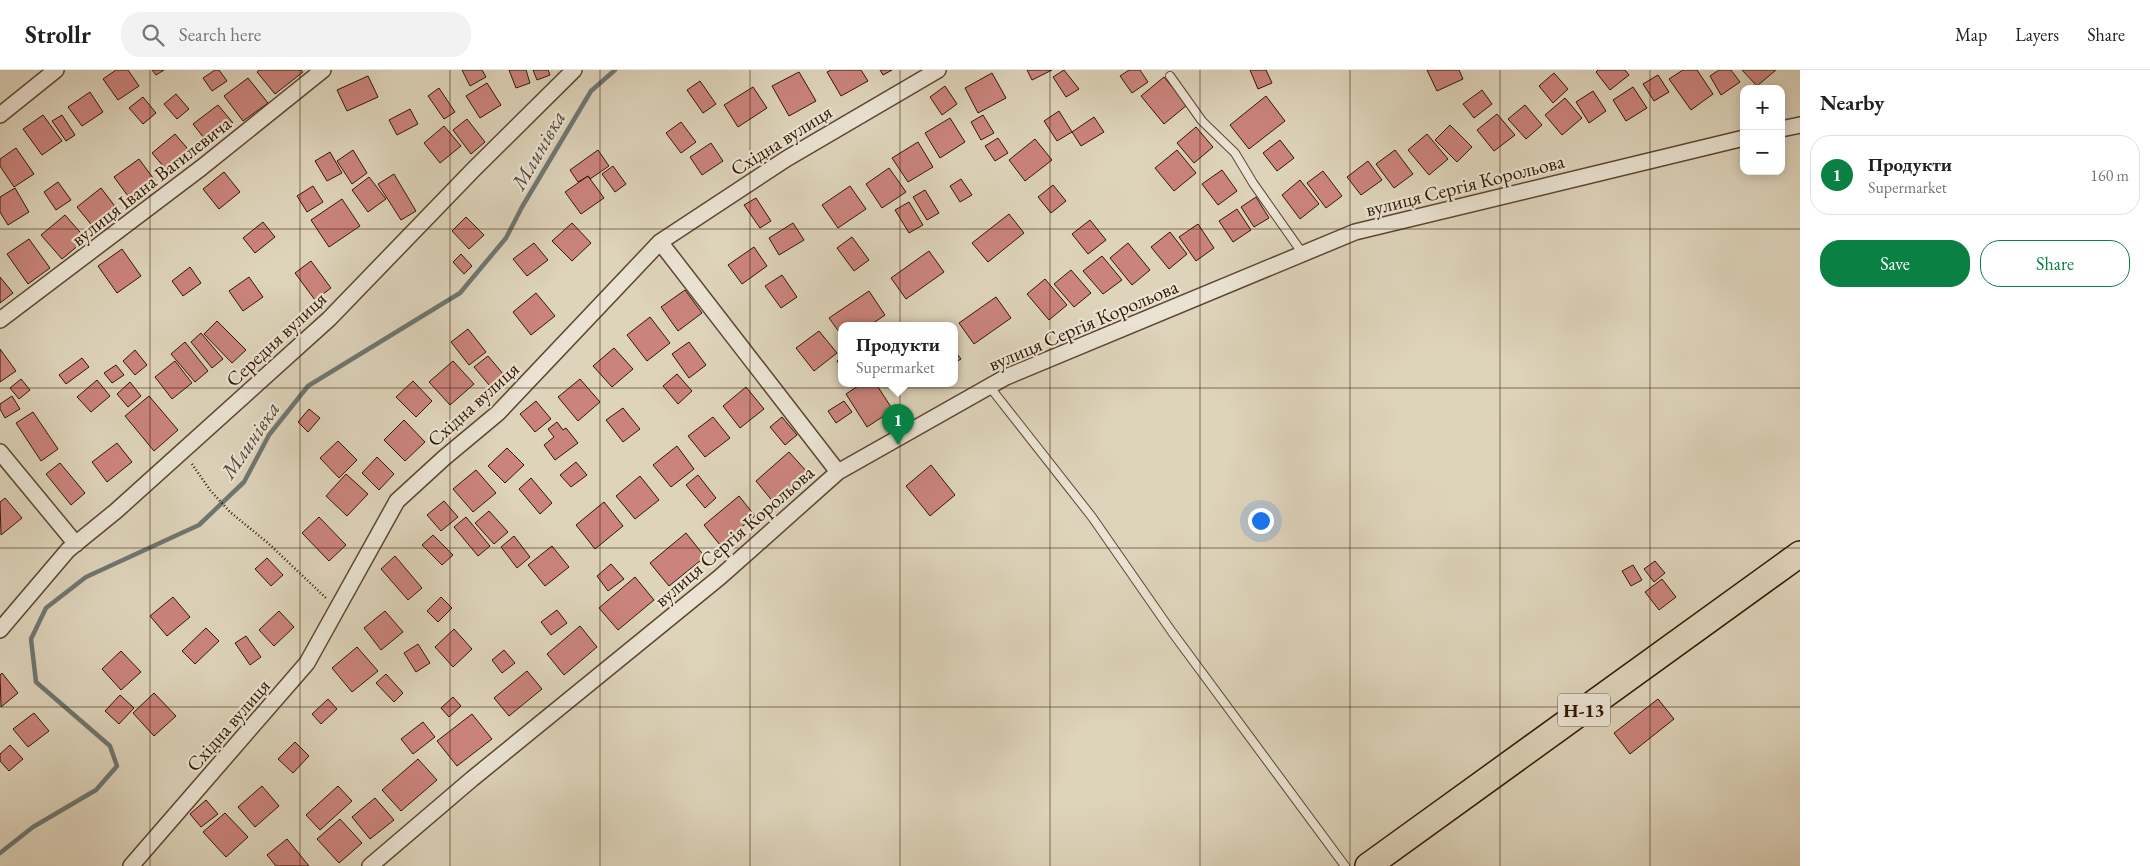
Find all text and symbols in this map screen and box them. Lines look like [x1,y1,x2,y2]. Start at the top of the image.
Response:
search box [121,12,471,57]
text: Strollr [25,19,91,50]
icon: search [139,21,167,49]
text: Search here [179,22,261,47]
text: Map [1955,23,1987,46]
text: Layers [2015,23,2059,46]
text: Share [2087,23,2125,46]
map controls [1740,85,1785,175]
button: + [1740,85,1785,130]
text: Nearby [1820,89,1884,116]
street label: Східна вулиця [725,98,837,182]
water label: Млинівка [504,106,571,196]
street label: вулиця Івана Вагилевича [66,110,236,252]
button: − [1740,130,1785,175]
street label: вулиця Сергія Корольова [1363,148,1567,222]
text: Продукти [1868,152,1952,177]
text: 1 [1833,165,1841,186]
text: 160 m [2090,165,2129,186]
text: Supermarket [1868,177,1947,198]
button: Save [1820,240,1970,287]
button: Share [1980,240,2130,287]
street label: вулиця Сергія Корольова [984,273,1182,377]
street label: Середня вулиця [220,286,332,392]
popup [838,322,958,387]
text: Продукти [856,332,940,357]
street label: Східна вулиця [422,356,524,452]
text: Supermarket [856,357,935,378]
water label: Млинівка [213,396,286,485]
pin: 1 [882,404,914,445]
street label: вулиця Сергія Корольова [649,459,819,613]
your location [1248,508,1274,534]
street label: Східна вулиця [180,673,276,777]
road number: Н-13 [1558,694,1610,726]

